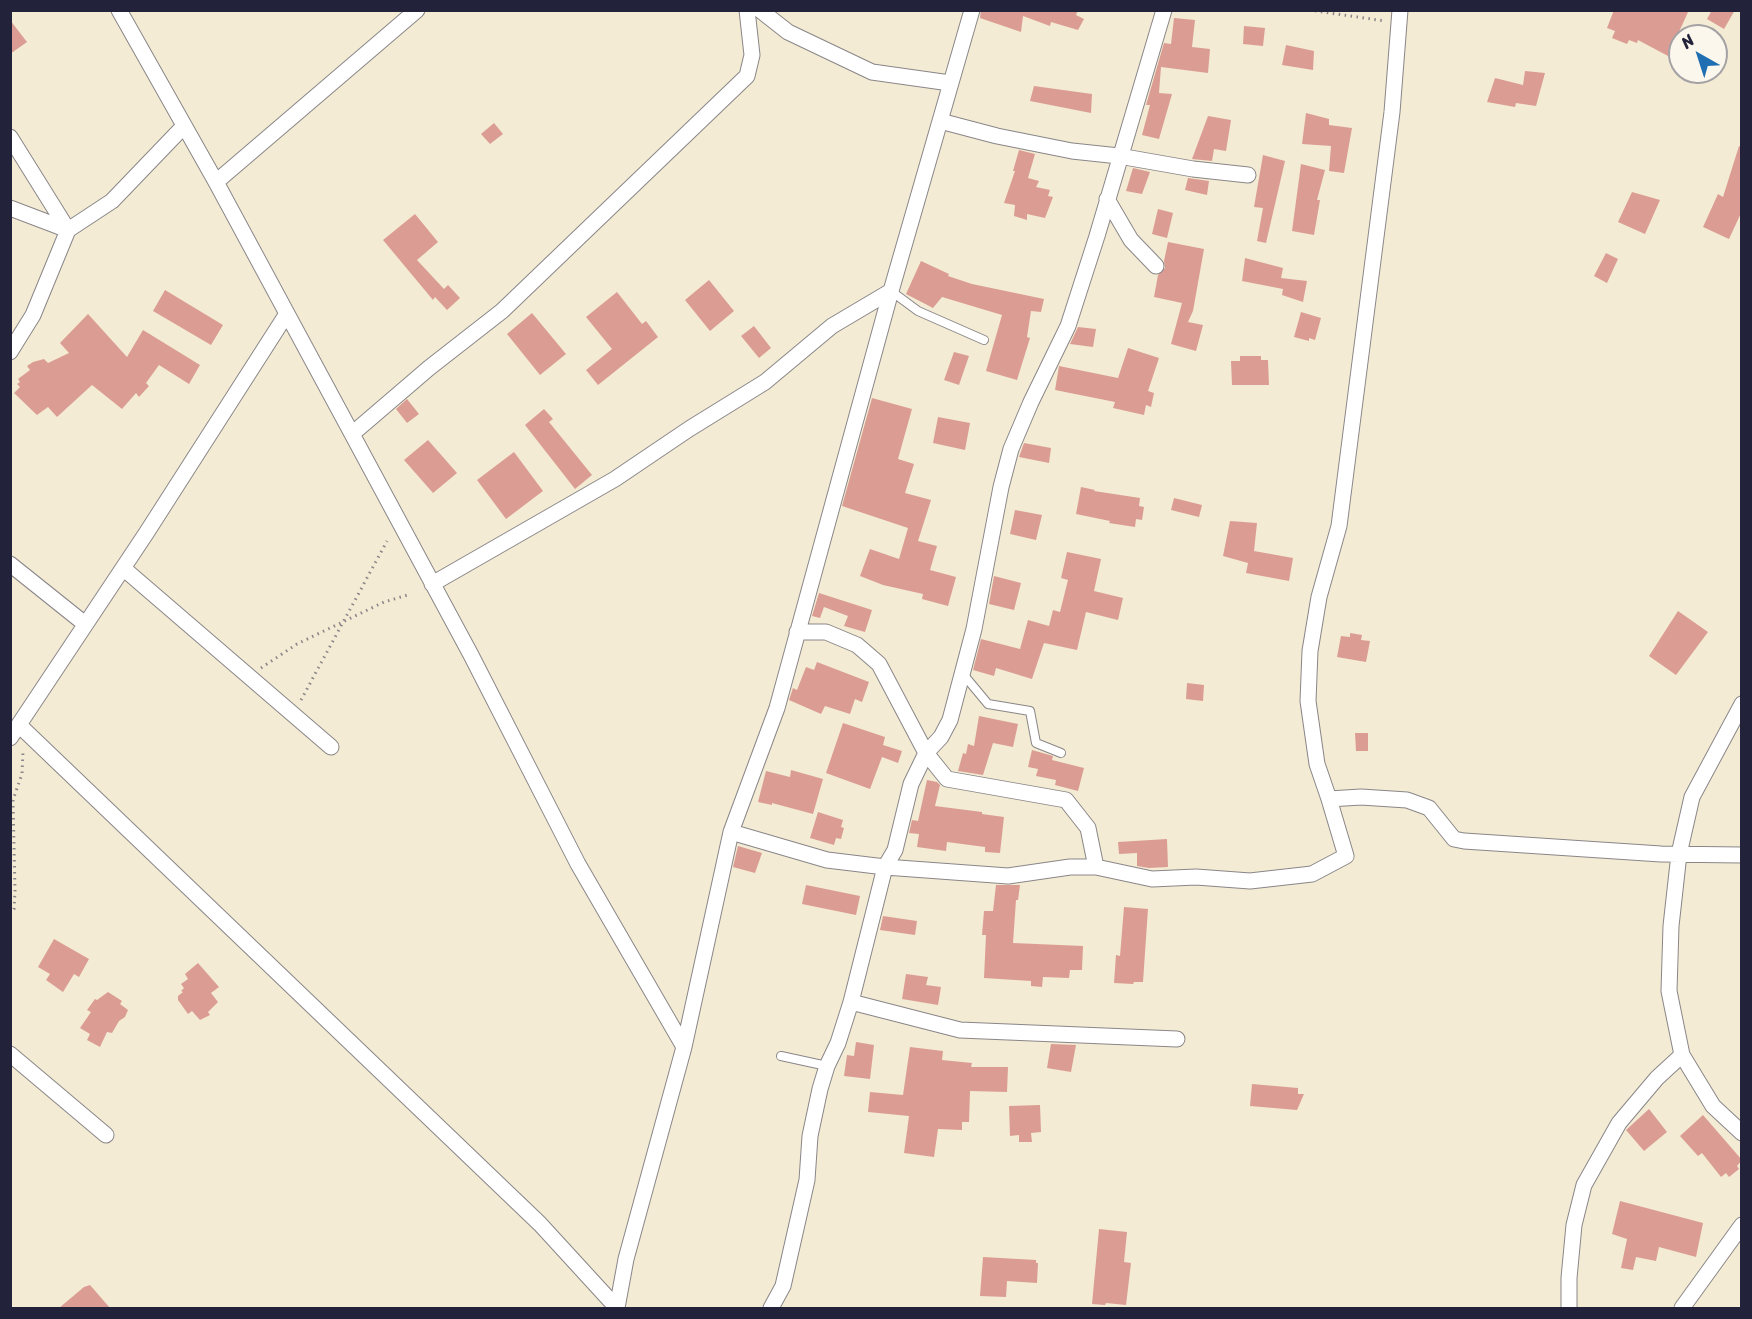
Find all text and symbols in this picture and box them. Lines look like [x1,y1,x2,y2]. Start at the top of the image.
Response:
north arrow [1668,24,1728,84]
text: N [1674,26,1701,56]

